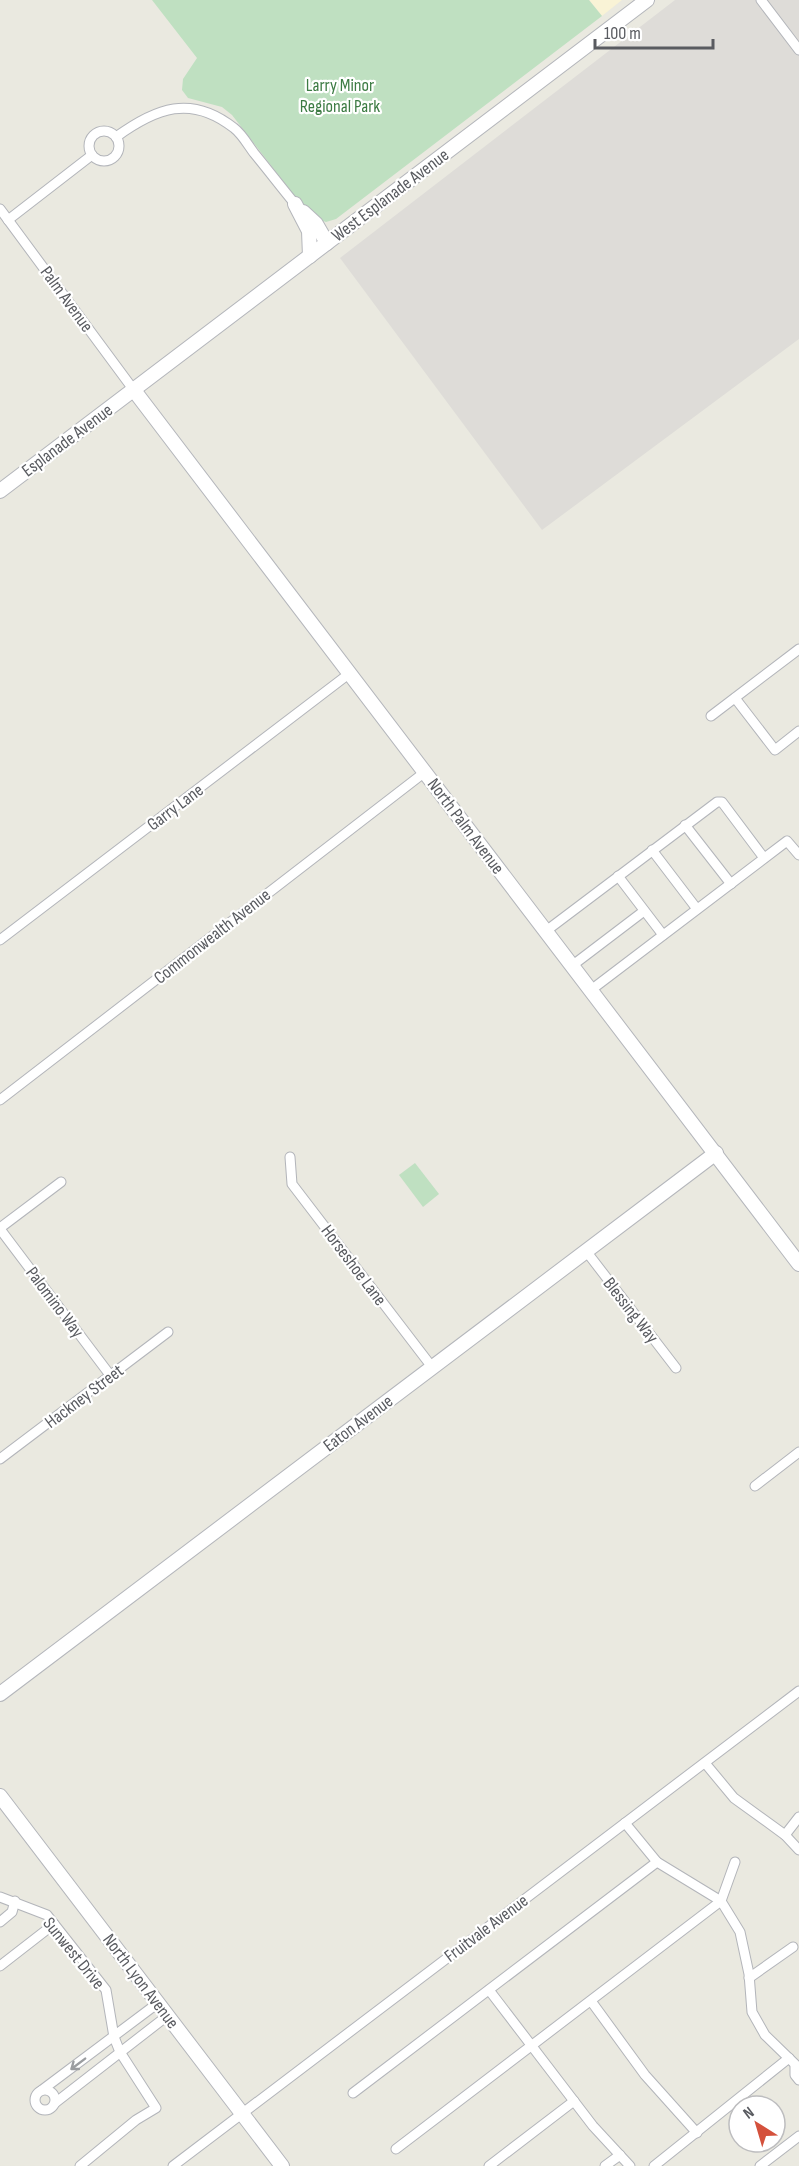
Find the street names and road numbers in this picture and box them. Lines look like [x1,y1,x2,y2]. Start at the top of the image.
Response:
street label: West Esplanade Avenue [328,144,453,246]
street label: Palm Avenue [36,262,97,336]
street label: Esplanade Avenue [18,400,117,481]
street label: North Palm Avenue [423,774,508,878]
street label: Garry Lane [143,780,207,835]
street label: Commonwealth Avenue [150,884,275,988]
street label: Horseshoe Lane [316,1221,391,1310]
street label: Palomino Way [21,1263,88,1342]
street label: Blessing Way [599,1273,663,1347]
street label: Hackney Street [41,1360,128,1433]
street label: Eaton Avenue [319,1390,397,1456]
street label: Fruitvale Avenue [440,1890,532,1967]
street label: Sunwest Drive [38,1913,109,1994]
street label: North Lyon Avenue [98,1930,183,2033]

